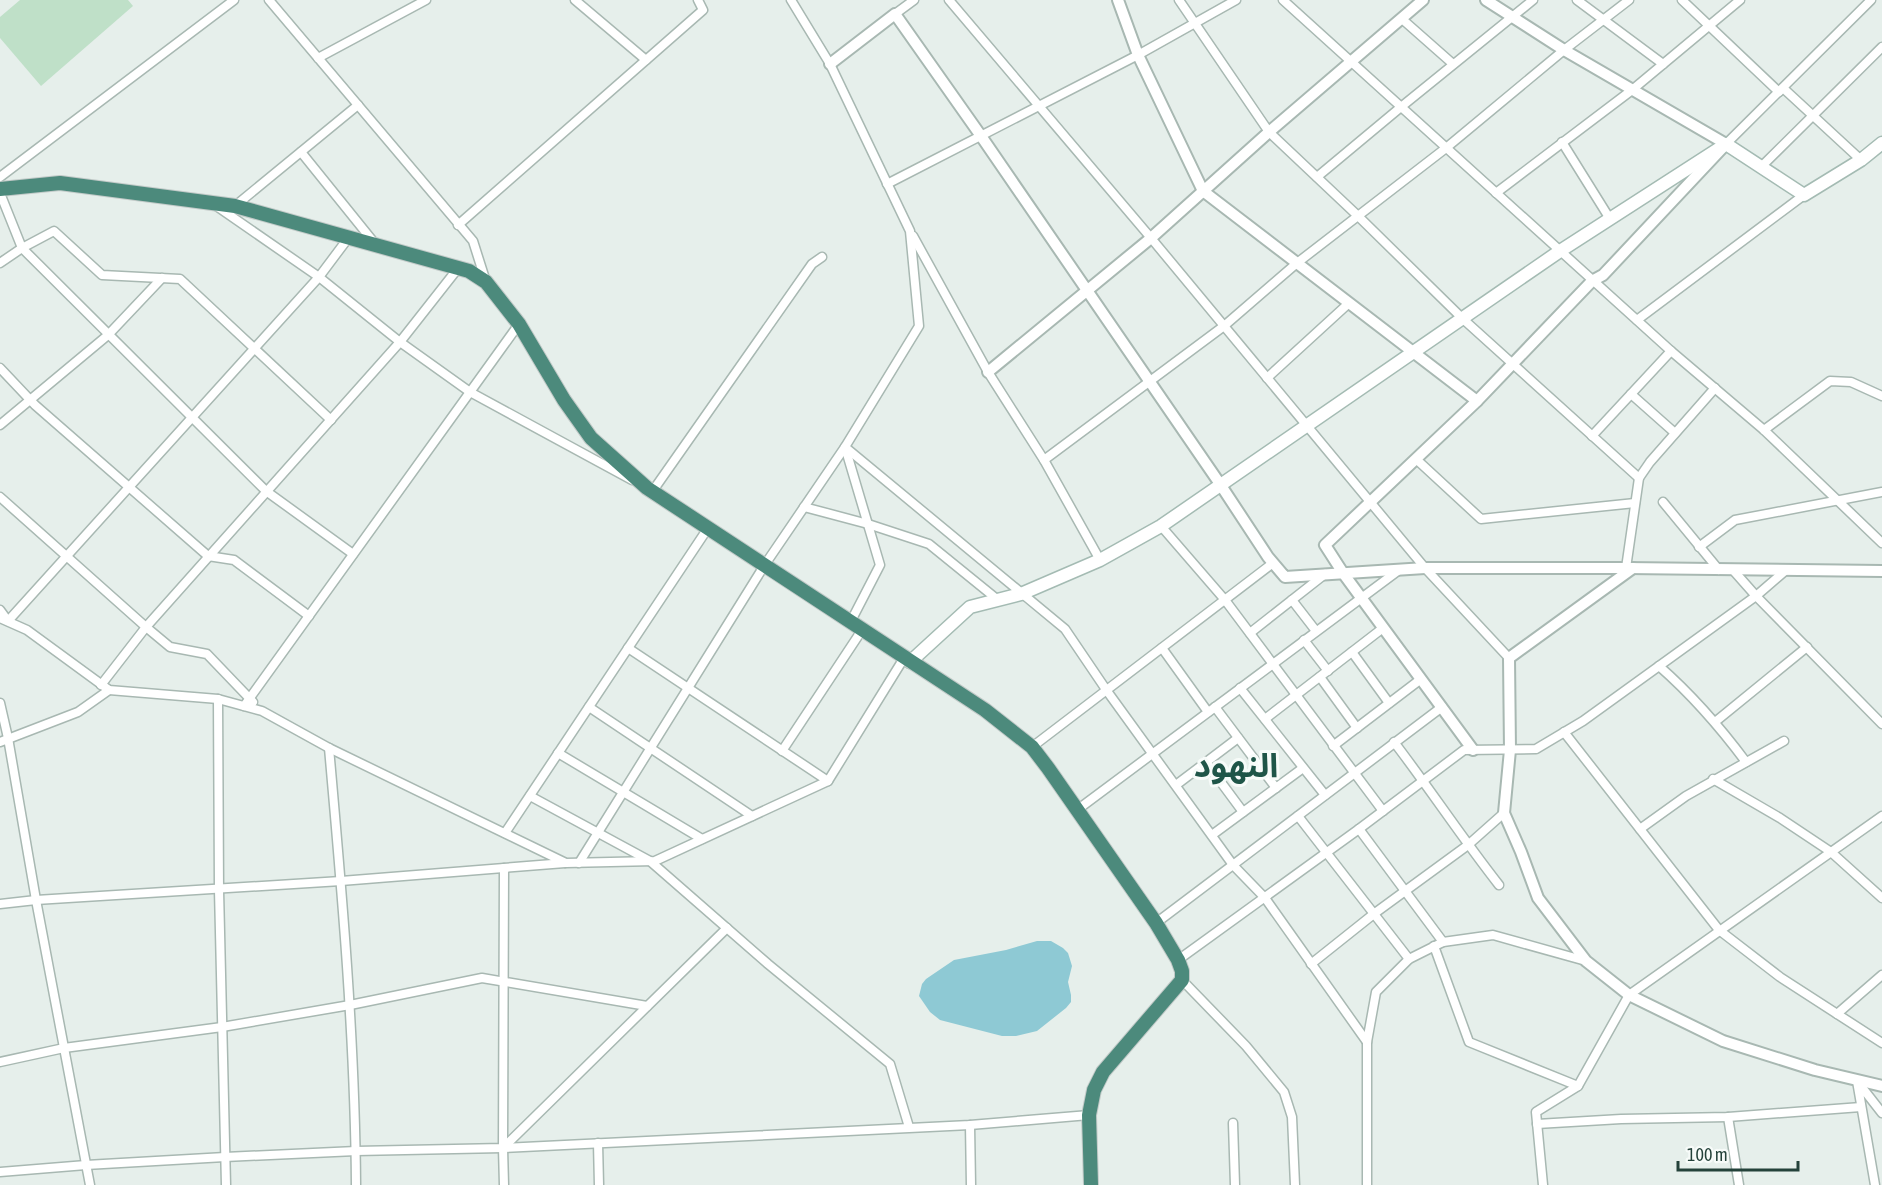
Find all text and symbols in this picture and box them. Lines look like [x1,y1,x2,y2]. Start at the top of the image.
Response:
district label: النهود [1194,746,1278,785]
scale bar [1678,1134,1798,1172]
text: 100 m [1687,1144,1728,1165]

